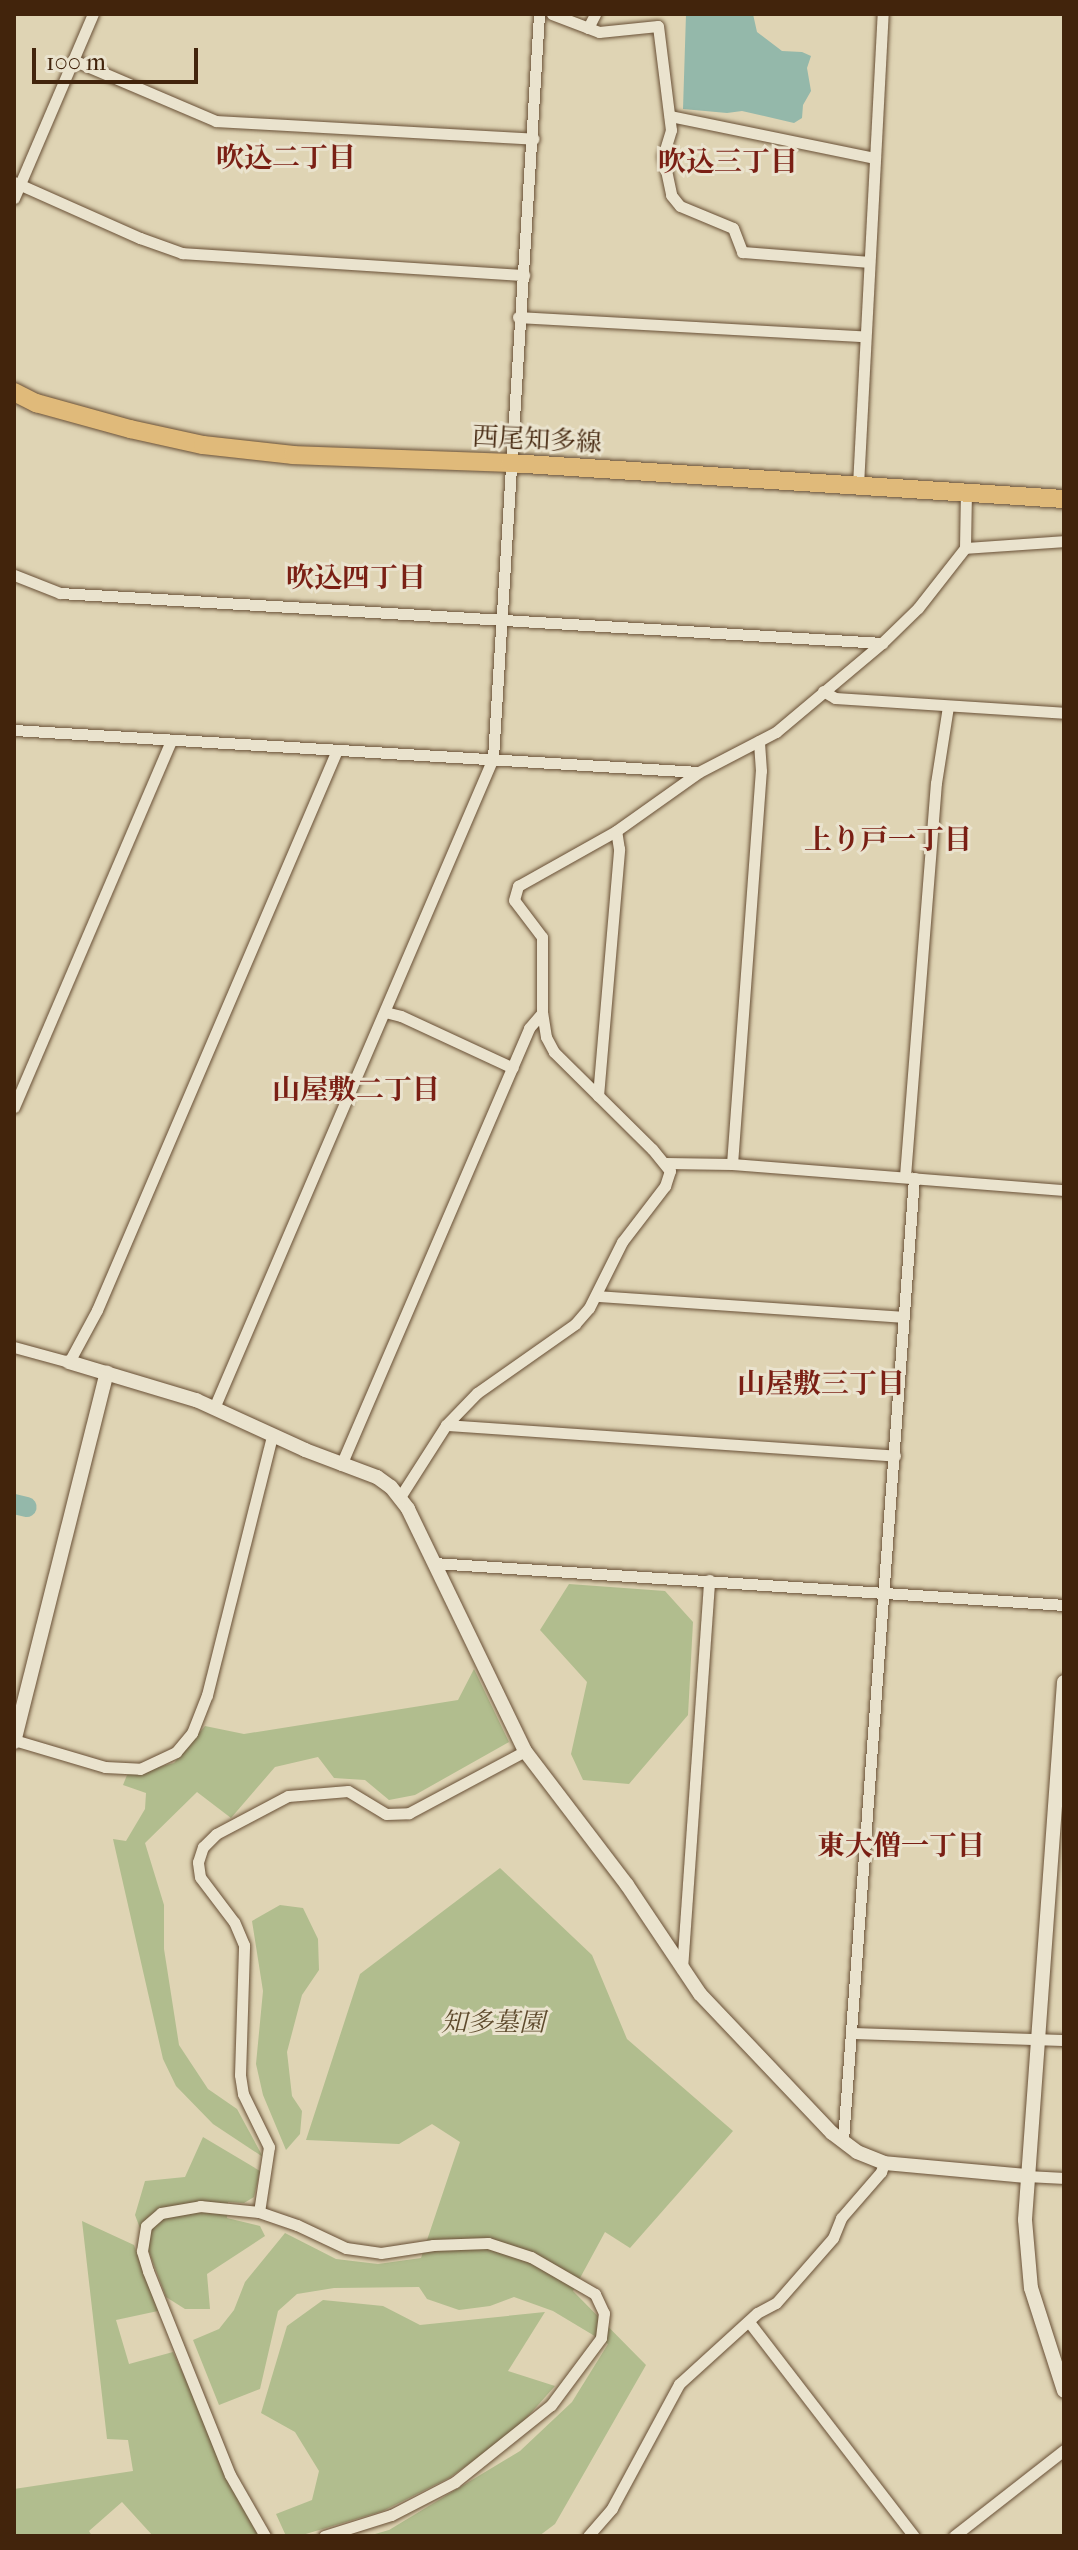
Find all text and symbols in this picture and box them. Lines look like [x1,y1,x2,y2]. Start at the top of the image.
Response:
scale bar [36,32,202,82]
text: 100 m [46,48,106,76]
district label: 吹込二丁目 [216,141,356,175]
district label: 吹込三丁目 [658,145,798,179]
street label: 西尾知多線 [471,421,603,459]
district label: 吹込四丁目 [286,561,426,595]
district label: 上り戸一丁目 [804,823,972,857]
district label: 山屋敷二丁目 [272,1073,440,1107]
district label: 山屋敷三丁目 [737,1367,905,1401]
district label: 東大僧一丁目 [817,1829,985,1863]
park label: 知多墓園 [441,2007,545,2039]

